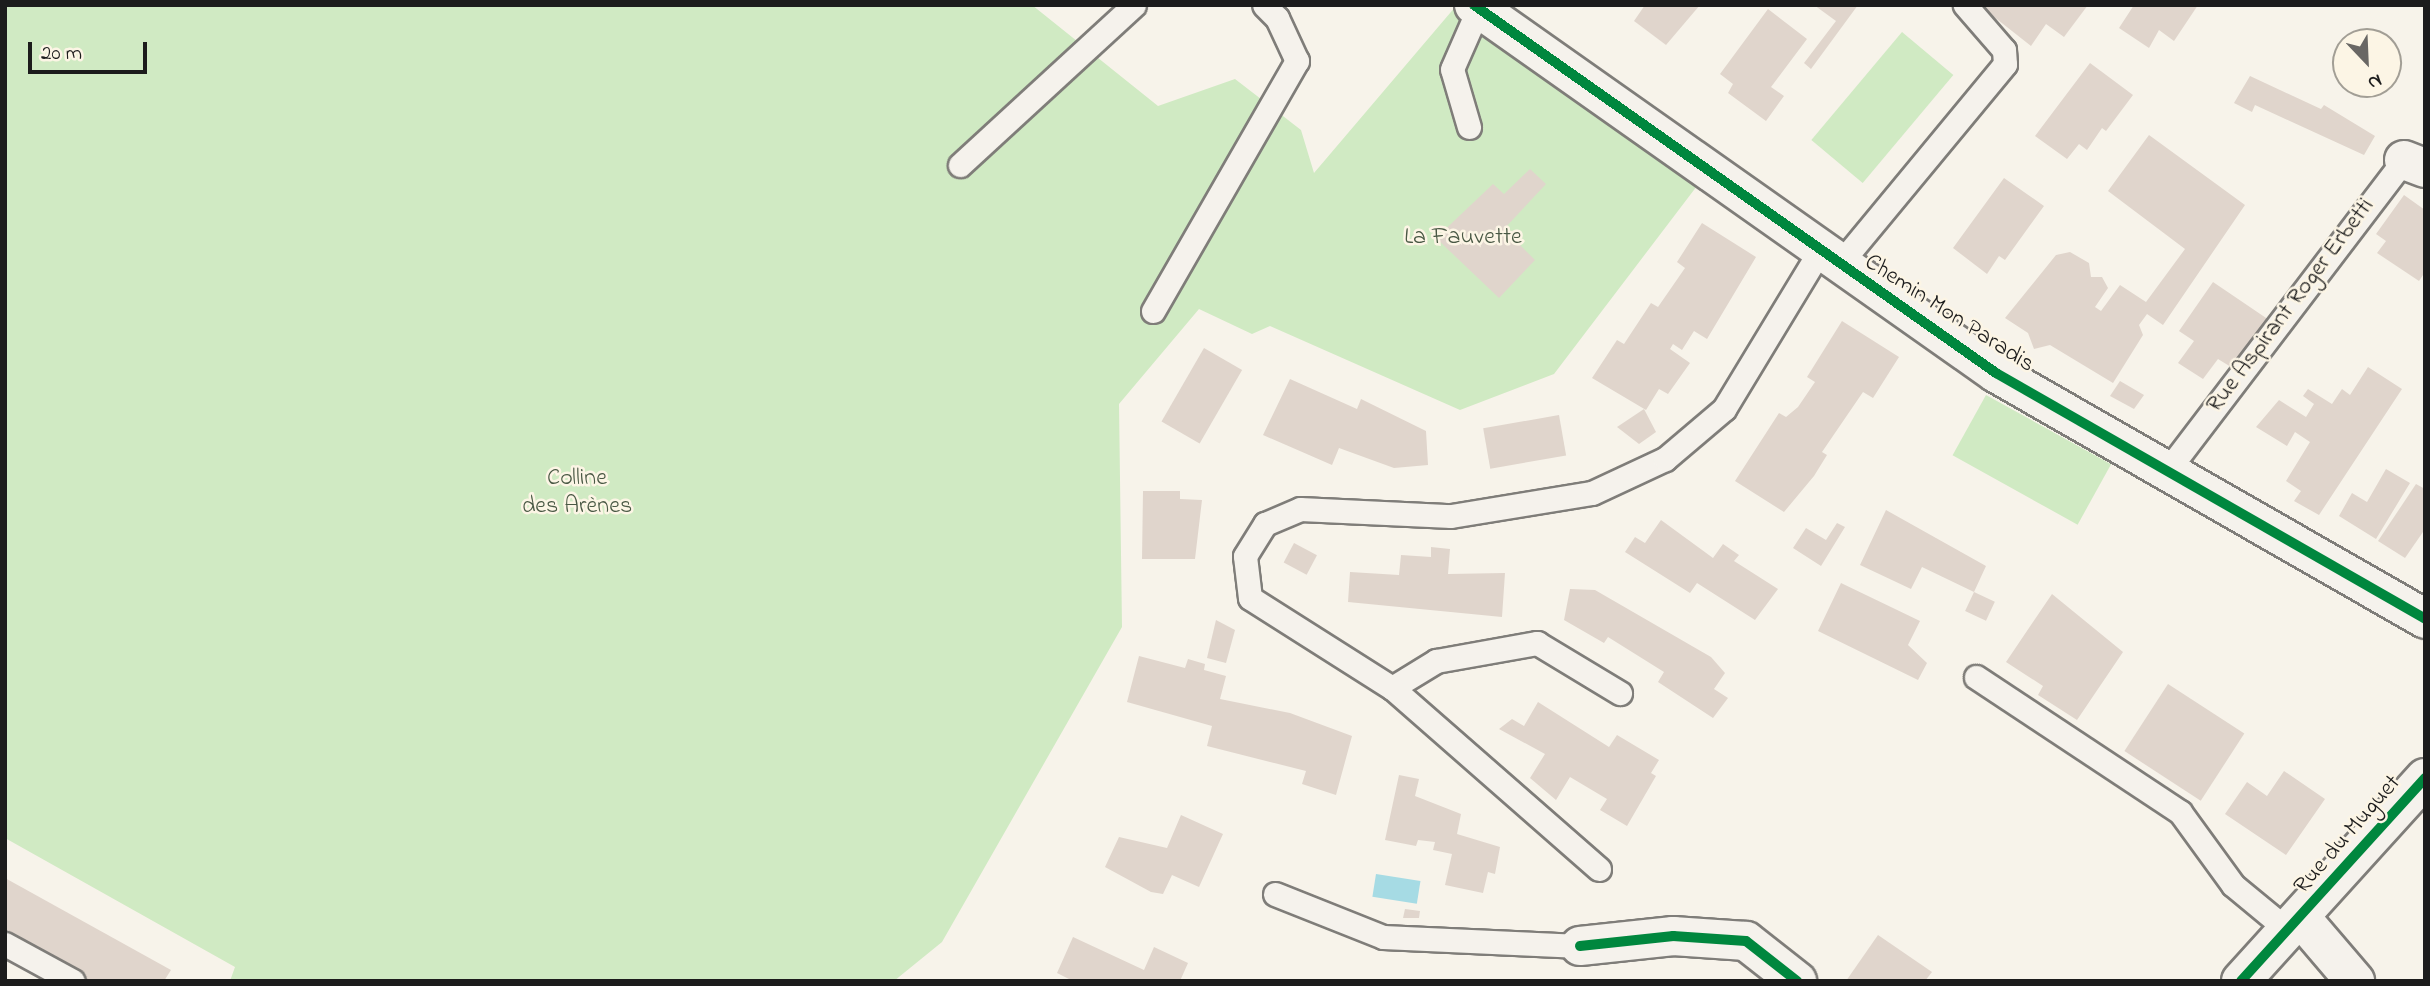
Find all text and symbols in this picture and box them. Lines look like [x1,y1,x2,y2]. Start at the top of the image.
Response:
scale bar [32,28,150,72]
north arrow [2332,28,2402,98]
text: 20 m [41,39,82,69]
text: N [2363,66,2386,96]
street label: Rue Aspirant Roger Erbetti [2201,193,2381,419]
park label: La Fauvette [1404,224,1522,252]
street label: Chemin Mon Paradis [1859,248,2039,380]
park label: Colline des Arènes [522,465,632,521]
street label: Rue du Muguet [2288,770,2408,900]

